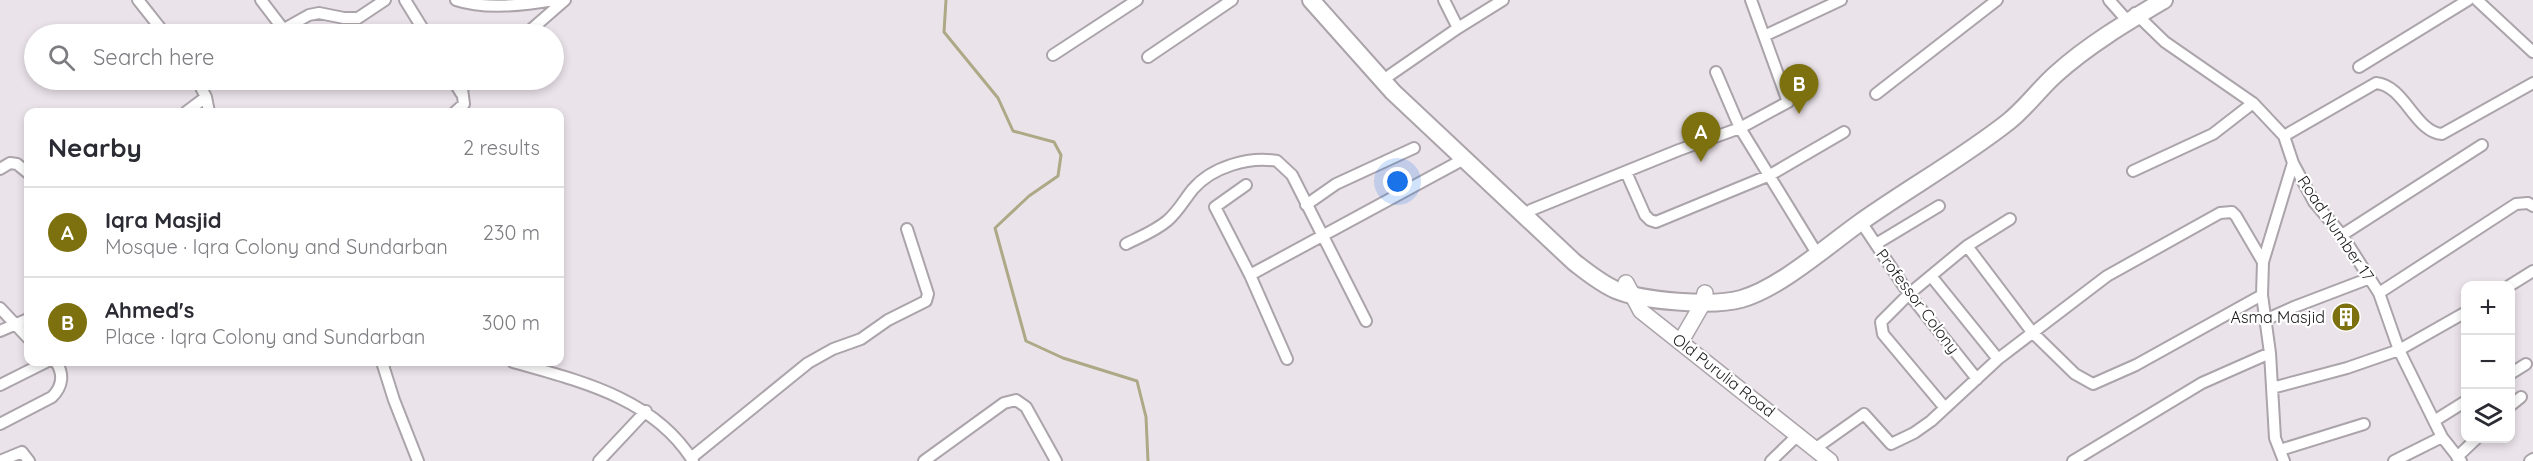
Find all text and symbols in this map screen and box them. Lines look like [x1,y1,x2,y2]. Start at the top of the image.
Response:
search box [24,24,564,90]
icon: search [45,41,78,74]
text: Search here [93,43,214,71]
pin: B [1780,64,1818,114]
pin: A [1682,112,1720,162]
text: Nearby [48,131,142,164]
text: 2 results [463,135,540,160]
your location [1383,167,1412,196]
street label: Road Number 17 [2293,171,2379,285]
text: Iqra Masjid [105,206,222,234]
text: A [61,220,74,245]
text: 230 m [483,220,540,245]
text: Mosque · Iqra Colony and Sundarban [105,234,448,259]
street label: Professor Colony [1872,245,1964,357]
map controls [2461,281,2515,443]
button: + [2461,281,2515,335]
text: Ahmed's [105,296,194,324]
building icon: Asma Masjid [2330,301,2362,333]
place label: Asma Masjid [2231,307,2325,327]
text: B [61,310,74,335]
text: 300 m [482,310,540,335]
text: Place · Iqra Colony and Sundarban [105,324,425,349]
street label: Old Purulia Road [1669,329,1779,421]
button: − [2461,335,2515,389]
button: layers [2461,389,2515,443]

